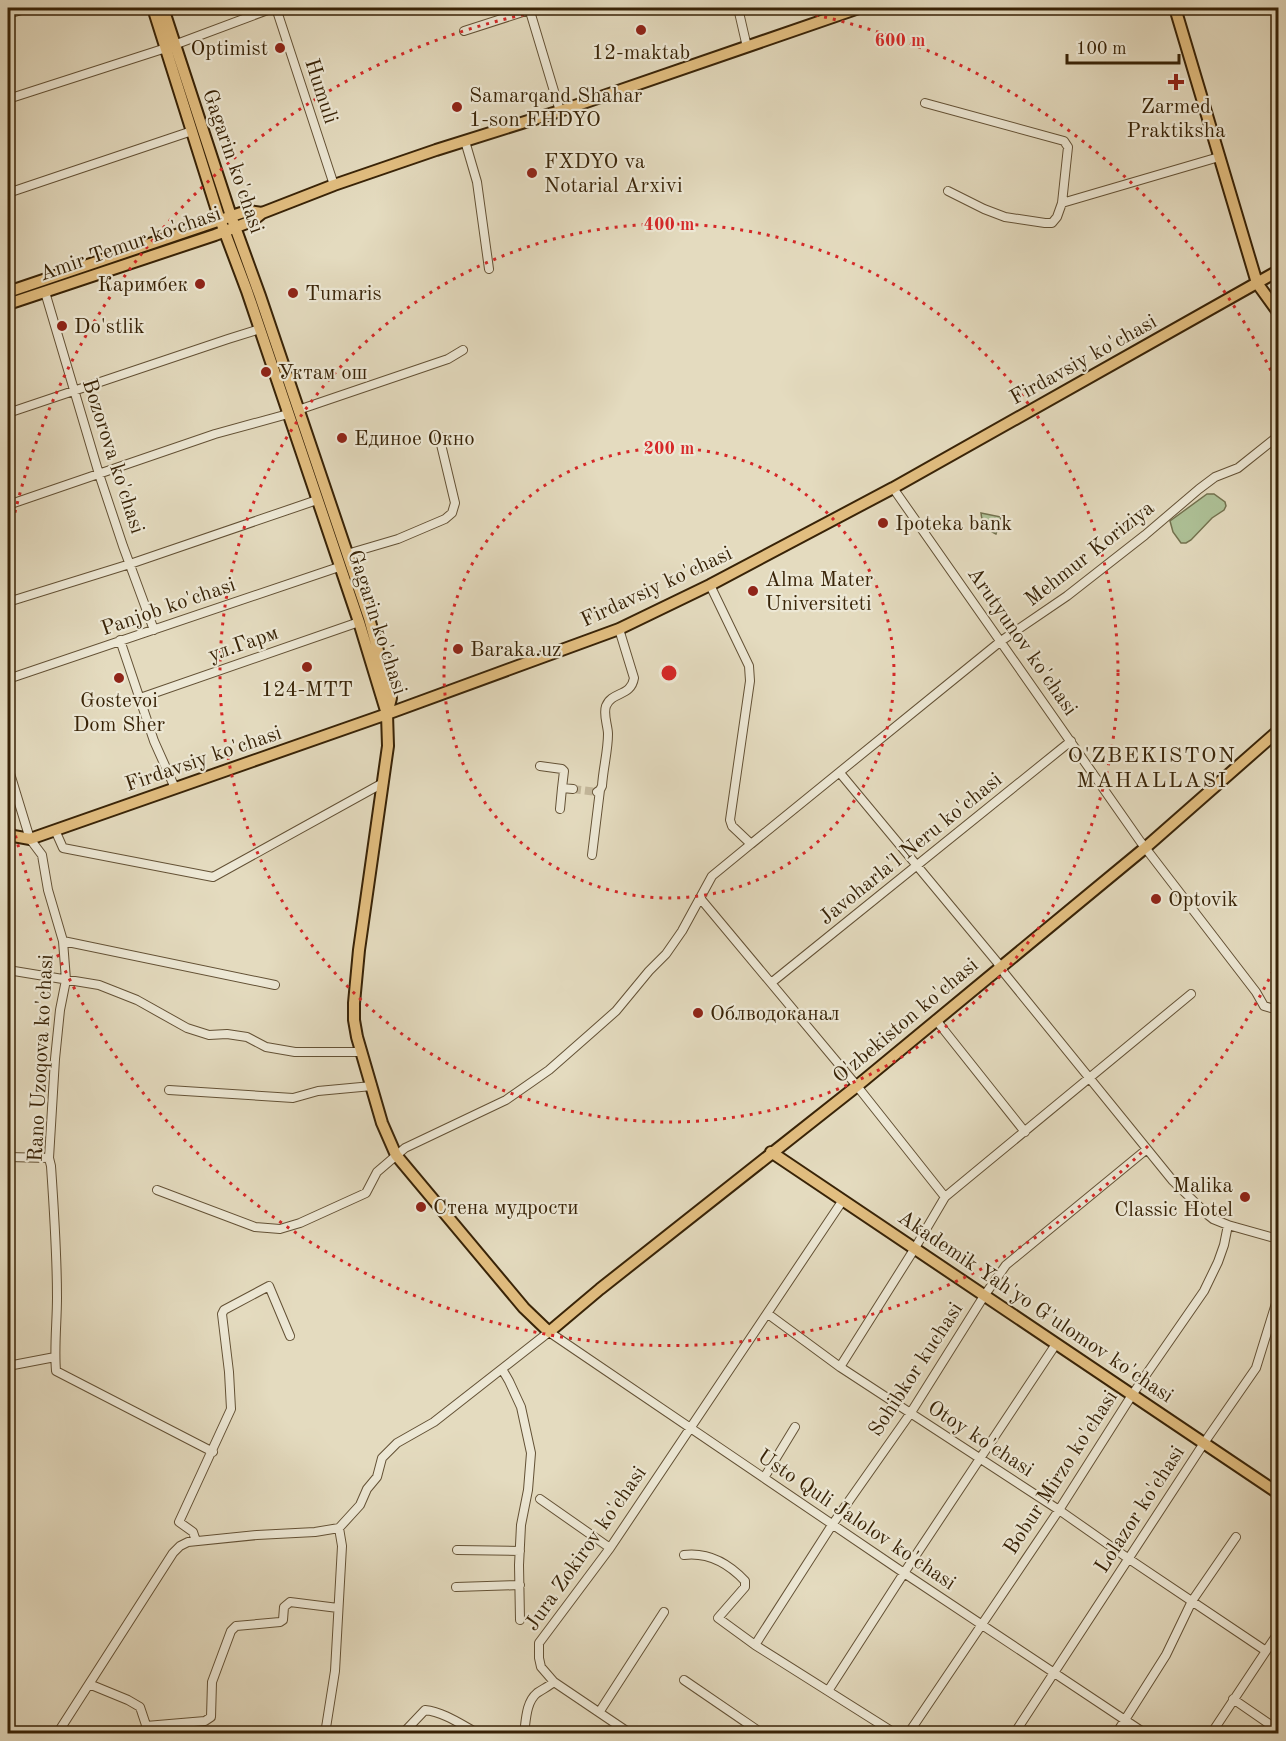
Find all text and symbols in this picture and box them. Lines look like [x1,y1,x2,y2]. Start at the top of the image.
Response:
marker: 12-maktab [634,23,648,37]
scale bar [1067,27,1180,65]
text: 600 m [875,32,925,50]
place label: Optimist [191,39,268,60]
text: 100 m [1076,40,1127,58]
marker: Optimist [273,41,287,55]
place label: 12-maktab [592,43,690,64]
street label: Humuli [300,56,341,127]
marker: Zarmed Praktiksha [1167,73,1185,91]
place label: Samarqand Shahar 1-son FHDYO [469,86,643,131]
street label: Gagarin ko'chasi [198,87,267,236]
place label: Zarmed Praktiksha [1126,97,1226,142]
marker: Samarqand Shahar 1-son FHDYO [450,100,464,114]
place label: FXDYO va Notarial Arxivi [544,152,683,197]
marker: FXDYO va Notarial Arxivi [525,166,539,180]
street label: Amir Temur ko'chasi [37,203,224,285]
text: 400 m [644,216,694,234]
place label: Каримбек [97,275,188,296]
marker: Каримбек [193,277,207,291]
place label: Tumaris [305,284,382,305]
marker: Tumaris [286,286,300,300]
street label: Firdavsiy ko'chasi [1007,311,1161,409]
place label: Do'stlik [74,317,145,338]
marker: Do'stlik [55,319,69,333]
place label: Уктам ош [278,363,368,384]
marker: Уктам ош [259,365,273,379]
street label: Bozorova ko'chasi [78,376,148,537]
place label: Единое Окно [354,429,475,450]
marker: Единое Окно [335,431,349,445]
text: 200 m [644,440,694,458]
street label: Mehmur Koriziya [1021,497,1158,611]
place label: Ipoteka bank [895,514,1012,535]
marker: Ipoteka bank [876,516,890,530]
street label: Firdavsiy ko'chasi [578,543,735,632]
street label: Gagarin ko'chasi [343,547,410,697]
street label: Arutyunov ko'chasi [963,564,1081,720]
place label: Alma Mater Universiteti [765,570,874,615]
street label: Panjob ko'chasi [98,575,239,640]
marker: Alma Mater Universiteti [746,584,760,598]
street label: ул.Гарм [206,623,281,666]
place label: Baraka.uz [470,640,561,661]
marker: Baraka.uz [451,642,465,656]
marker: 124-MTT [300,660,314,674]
centre of rings [659,663,679,683]
marker: Gostevoi Dom Sher [112,671,126,685]
place label: 124-MTT [261,680,353,701]
place label: Gostevoi Dom Sher [73,691,165,736]
street label: Firdavsiy ko'chasi [122,723,285,796]
district label: O'ZBEKISTON MAHALLASI [1068,745,1236,792]
street label: Javoharla'l Neru ko'chasi [816,769,1006,929]
place label: Optovik [1168,890,1238,911]
marker: Optovik [1149,892,1163,906]
street label: Rano Uzoqova ko'chasi [26,954,57,1162]
street label: O'zbekiston ko'chasi [829,955,983,1088]
place label: Облводоканал [710,1004,840,1025]
marker: Облводоканал [691,1006,705,1020]
place label: Malika Classic Hotel [1114,1176,1233,1221]
marker: Malika Classic Hotel [1238,1190,1252,1204]
place label: Стена мудрости [433,1198,579,1219]
marker: Стена мудрости [414,1200,428,1214]
street label: Akademik Yah'yo G'ulomov ko'chasi [894,1207,1177,1407]
street label: Sohibkor kuchasi [865,1299,967,1441]
street label: Bobur Mirzo ko'chasi [1000,1387,1122,1559]
street label: Otoy ko'chasi [923,1397,1037,1481]
street label: Lolazor ko'chasi [1091,1443,1189,1577]
street label: Usto Quli Jalolov ko'chasi [753,1446,959,1594]
street label: Jura Zokirov ko'chasi [522,1463,651,1635]

